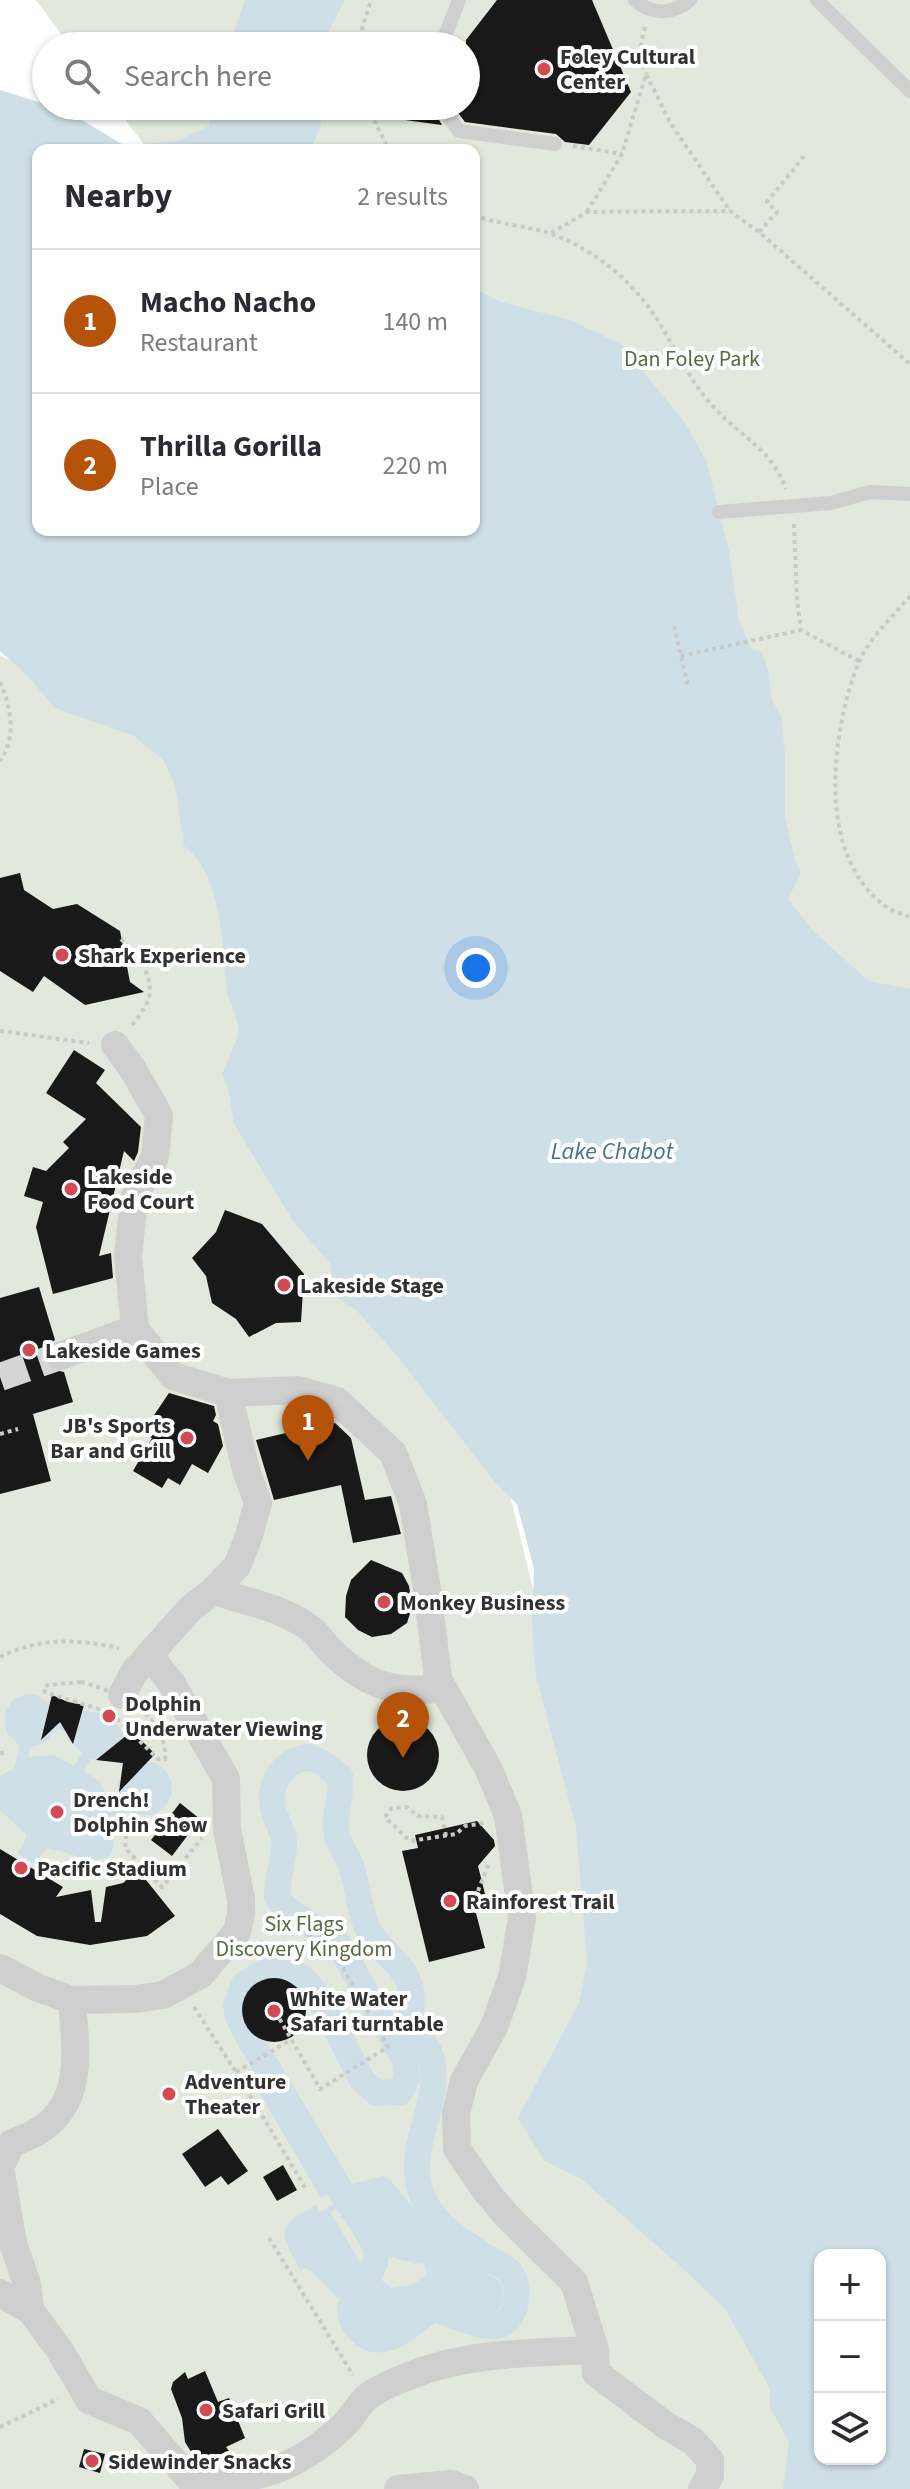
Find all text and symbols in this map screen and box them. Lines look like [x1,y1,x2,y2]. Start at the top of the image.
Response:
search box [32,32,480,120]
place label: Foley Cultural Center [560,41,696,98]
icon: search [60,54,104,98]
text: Search here [124,55,272,98]
marker: Foley Cultural Center [535,60,553,78]
text: Nearby [64,172,172,221]
text: 2 results [357,178,448,215]
text: Macho Nacho [140,281,316,324]
text: 1 [83,303,97,340]
text: 140 m [382,303,448,340]
text: Restaurant [140,324,258,361]
park label: Dan Foley Park [624,343,760,375]
text: Thrilla Gorilla [140,425,322,468]
text: 2 [83,447,97,484]
text: 220 m [382,447,448,484]
text: Place [140,468,199,505]
place label: Shark Experience [78,940,246,972]
marker: Shark Experience [53,946,71,964]
your location [456,948,496,988]
water label: Lake Chabot [551,1134,674,1169]
place label: Lakeside Food Court [87,1161,195,1218]
marker: Lakeside Food Court [62,1180,80,1198]
place label: Lakeside Stage [300,1270,444,1302]
marker: Lakeside Stage [275,1276,293,1294]
place label: Lakeside Games [45,1335,201,1367]
marker: Lakeside Games [20,1341,38,1359]
pin: 1 [282,1395,334,1461]
place label: JB's Sports Bar and Grill [50,1410,172,1467]
marker: JB's Sports Bar and Grill [178,1429,196,1447]
place label: Monkey Business [400,1587,565,1619]
marker: Monkey Business [375,1593,393,1611]
place label: Dolphin Underwater Viewing [125,1688,323,1745]
pin: 2 [377,1692,429,1758]
marker: Dolphin Underwater Viewing [100,1707,118,1725]
place label: Drench! Dolphin Show [73,1784,208,1841]
marker: Drench! Dolphin Show [48,1803,66,1821]
place label: Pacific Stadium [37,1853,187,1885]
marker: Pacific Stadium [12,1859,30,1877]
place label: Rainforest Trail [466,1886,615,1918]
marker: Rainforest Trail [441,1892,459,1910]
park label: Six Flags Discovery Kingdom [216,1908,392,1965]
place label: White Water Safari turntable [290,1983,444,2040]
marker: White Water Safari turntable [265,2002,283,2020]
place label: Adventure Theater [184,2066,286,2123]
marker: Adventure Theater [160,2085,178,2103]
map controls [814,2249,886,2465]
button: + [814,2249,886,2321]
button: − [814,2321,886,2393]
button: layers [814,2393,886,2465]
place label: Safari Grill [222,2395,326,2427]
marker: Safari Grill [197,2401,215,2419]
place label: Sidewinder Snacks [108,2446,292,2478]
marker: Sidewinder Snacks [83,2452,101,2470]

